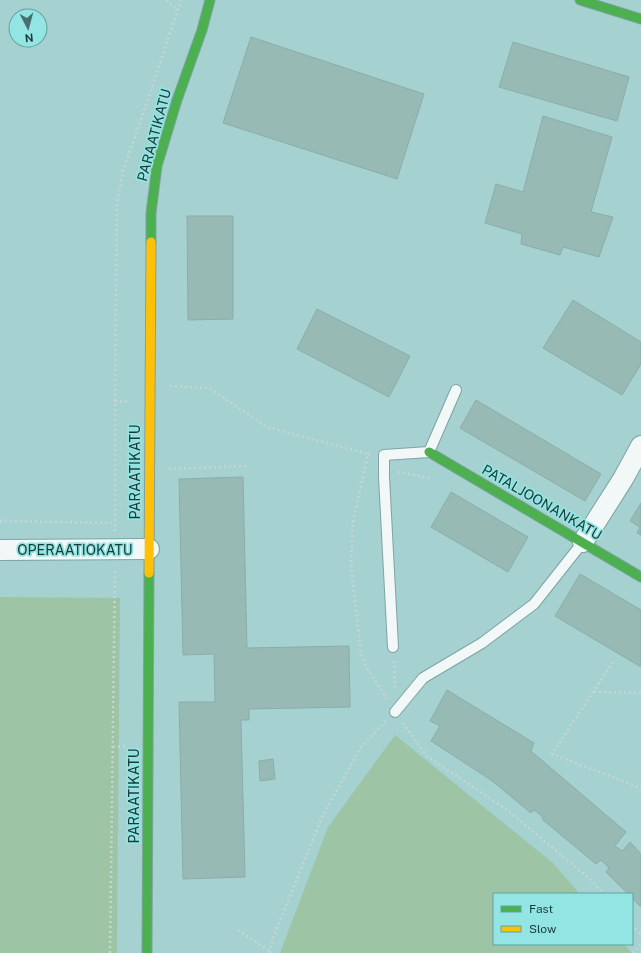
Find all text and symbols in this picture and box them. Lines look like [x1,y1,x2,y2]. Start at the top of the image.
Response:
north arrow [8,8,48,48]
text: N [24,32,34,44]
street label: PARAATIKATU [134,87,174,183]
street label: PARAATIKATU [127,424,143,520]
street label: PATALJOONANKATU [479,461,605,543]
street label: OPERAATIOKATU [17,542,133,558]
street label: PARAATIKATU [126,748,142,844]
legend [493,893,633,945]
text: Fast [529,902,554,916]
text: Slow [529,922,557,936]

